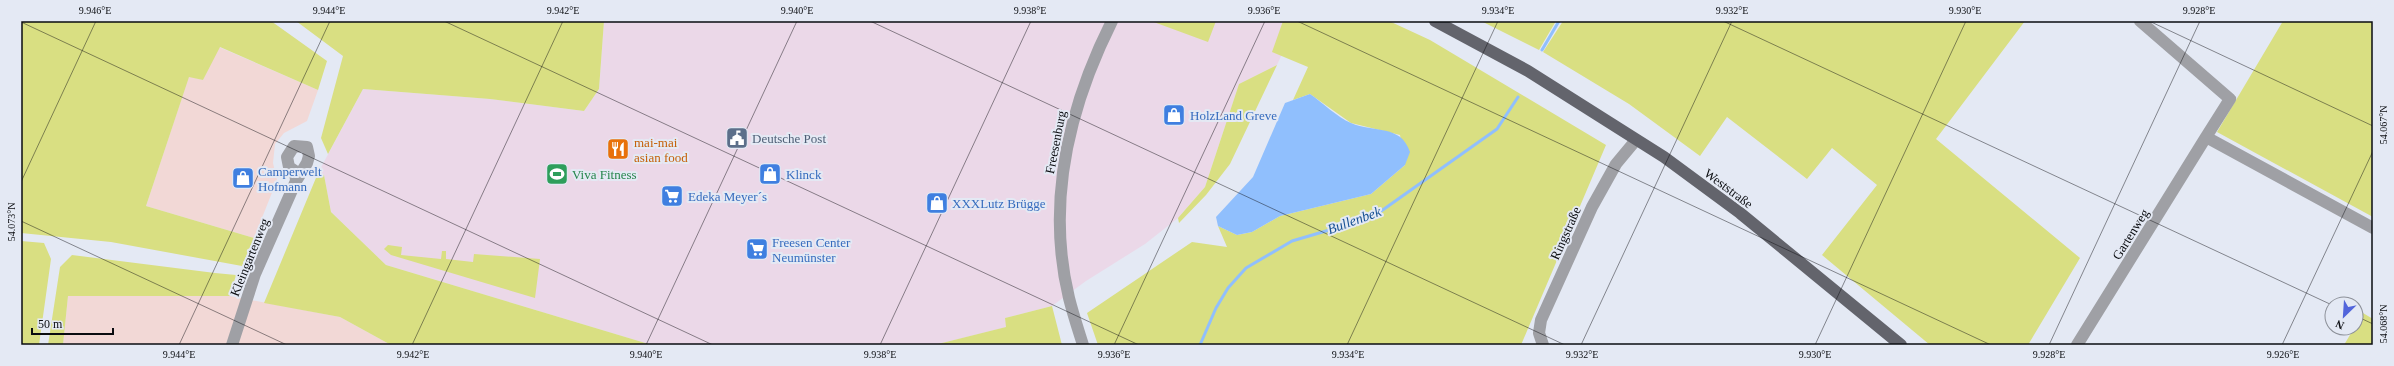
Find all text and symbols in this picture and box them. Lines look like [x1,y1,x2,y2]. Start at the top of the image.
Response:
text: 9.946°E [79,5,111,16]
text: 9.944°E [313,5,345,16]
text: 9.942°E [547,5,579,16]
text: 9.940°E [781,5,813,16]
text: 9.938°E [1014,5,1046,16]
text: 9.936°E [1248,5,1280,16]
text: 9.934°E [1482,5,1514,16]
text: 9.932°E [1716,5,1748,16]
text: 9.930°E [1949,5,1981,16]
text: 9.928°E [2183,5,2215,16]
shop icon: HolzLand Greve [1161,102,1187,128]
text: 54.067°N [2378,106,2389,144]
place label: HolzLand Greve [1190,108,1277,123]
street label: Freesenburg [1042,109,1069,175]
public building icon: Deutsche Post [724,125,750,151]
place label: Deutsche Post [752,131,826,146]
place label: mai-mai asian food [634,135,688,165]
restaurant icon: mai-mai asian food [605,136,631,162]
sports icon: Viva Fitness [544,161,570,187]
shop icon: Klinck [757,161,783,187]
place label: Camperwelt Hofmann [258,164,322,194]
shop icon: Camperwelt Hofmann [230,165,256,191]
street label: Weststraße [1702,165,1756,212]
place label: Viva Fitness [572,167,637,182]
place label: Klinck [786,167,822,182]
supermarket icon: Edeka Meyer´s [659,183,685,209]
place label: Edeka Meyer´s [688,189,767,204]
shop icon: XXXLutz Brügge [924,190,950,216]
place label: XXXLutz Brügge [952,196,1046,211]
text: 54.073°N [6,203,17,241]
water label: Bullenbek [1325,204,1384,237]
street label: Ringstraße [1547,204,1584,262]
street label: Gartenweg [2109,206,2152,262]
street label: Kleingartenweg [227,215,272,298]
place label: Freesen Center Neumünster [772,235,851,265]
supermarket icon: Freesen Center Neumünster [744,236,770,262]
north arrow [2324,296,2364,336]
text: 54.068°N [2378,305,2389,343]
scale bar [32,310,113,336]
text: 50 m [38,317,63,331]
text: N [2334,318,2346,332]
text: 9.944°E [163,349,195,360]
text: 9.942°E [397,349,429,360]
text: 9.940°E [630,349,662,360]
text: 9.938°E [864,349,896,360]
text: 9.936°E [1098,349,1130,360]
text: 9.934°E [1332,349,1364,360]
text: 9.932°E [1566,349,1598,360]
text: 9.930°E [1799,349,1831,360]
text: 9.928°E [2033,349,2065,360]
text: 9.926°E [2267,349,2299,360]

